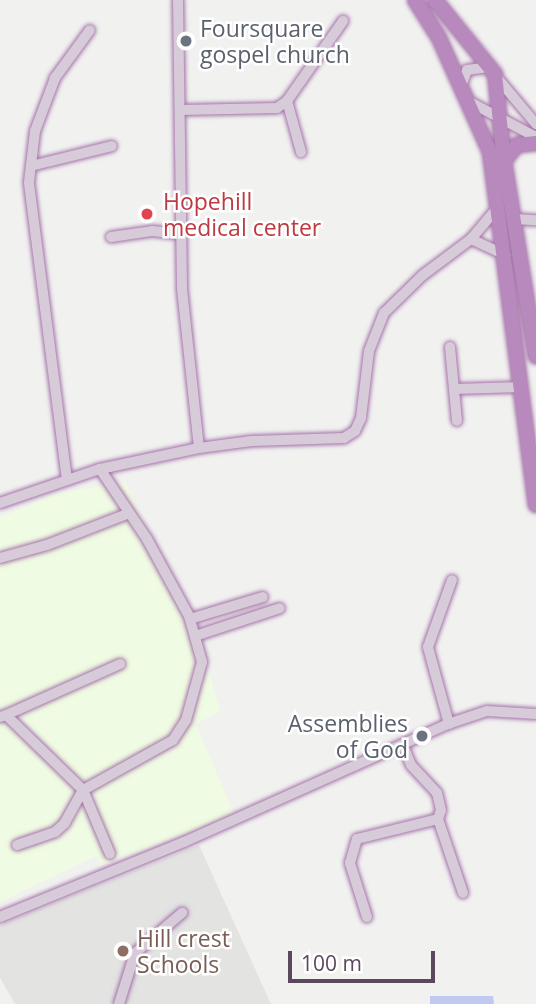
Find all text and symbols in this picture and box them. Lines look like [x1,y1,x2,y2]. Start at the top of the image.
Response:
place label: Foursquare gospel church [200,14,350,68]
marker: Foursquare gospel church [178,33,194,49]
place label: Hopehill medical center [163,187,321,241]
marker: Hopehill medical center [137,204,157,224]
place label: Assemblies of God [288,709,408,763]
marker: Assemblies of God [414,728,430,744]
place label: Hill crest Schools [137,924,230,978]
scale bar [291,937,438,981]
marker: Hill crest Schools [115,943,131,959]
text: 100 m [301,949,362,977]

